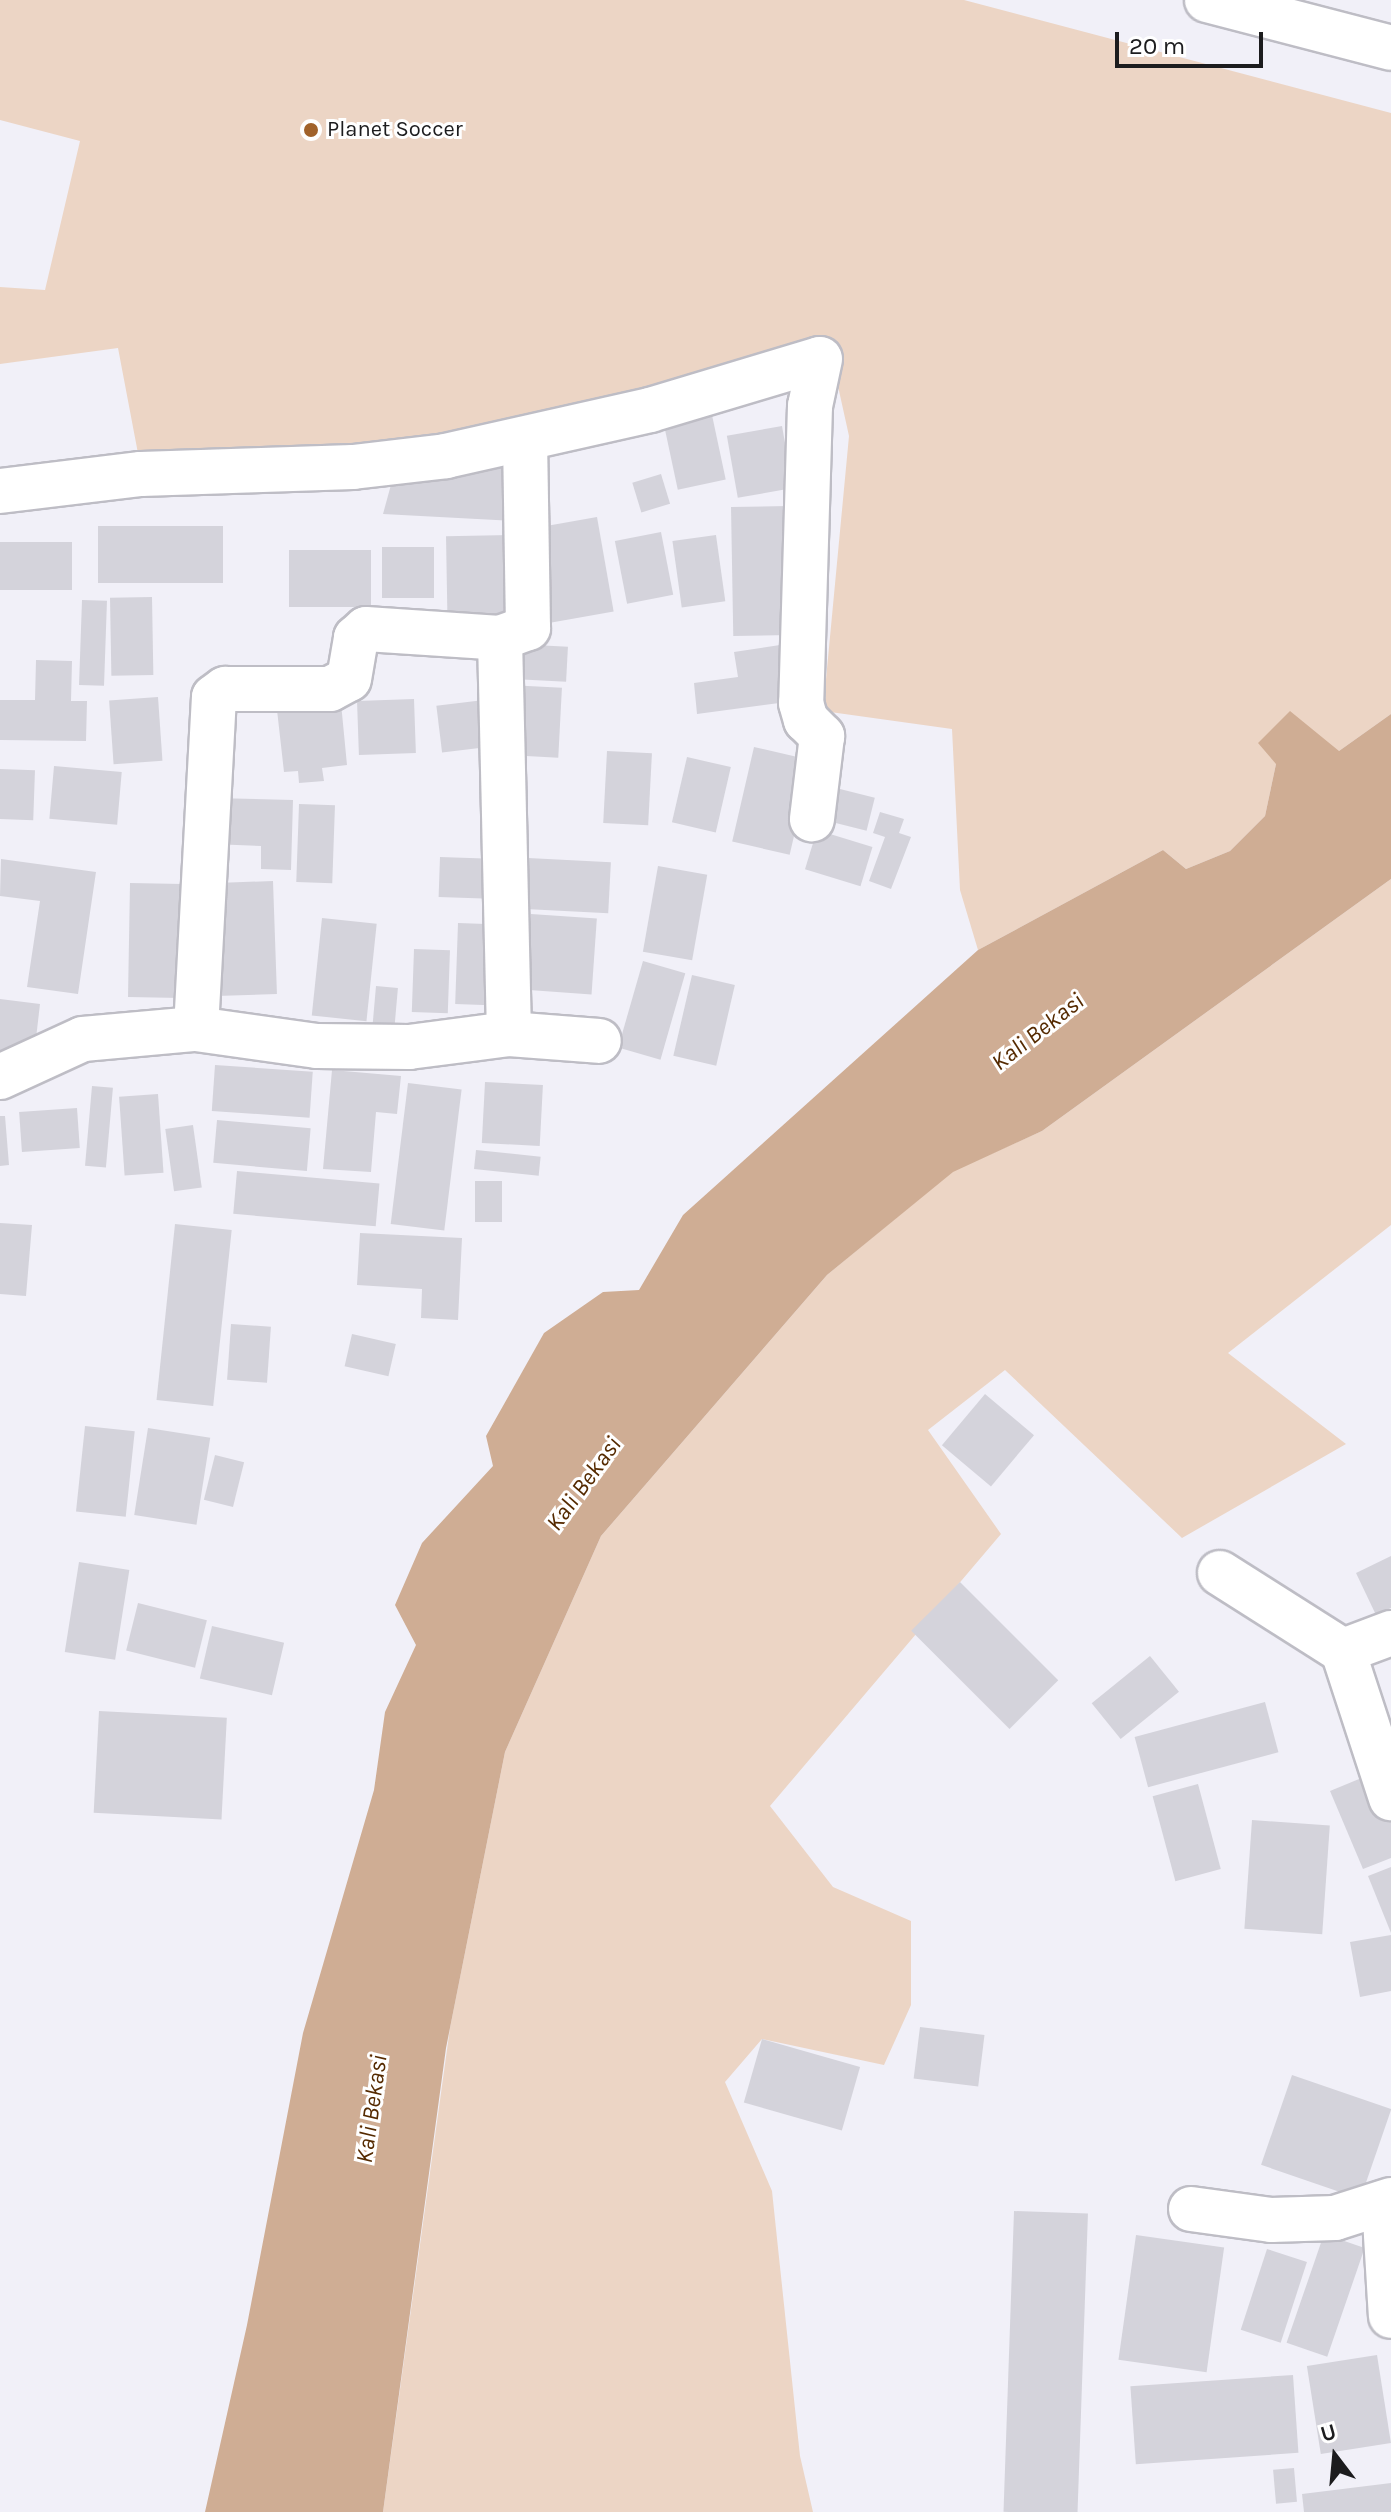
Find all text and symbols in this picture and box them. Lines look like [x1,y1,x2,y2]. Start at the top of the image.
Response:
scale bar [1119,16,1267,66]
text: 20 m [1129,32,1185,60]
place label: Planet Soccer [327,117,463,143]
marker: Planet Soccer [302,121,320,139]
water label: Kali Bekasi [986,987,1090,1077]
water label: Kali Bekasi [540,1431,628,1537]
water label: Kali Bekasi [350,2053,394,2165]
north arrow [1295,2416,1375,2496]
text: U [1318,2418,1339,2448]

